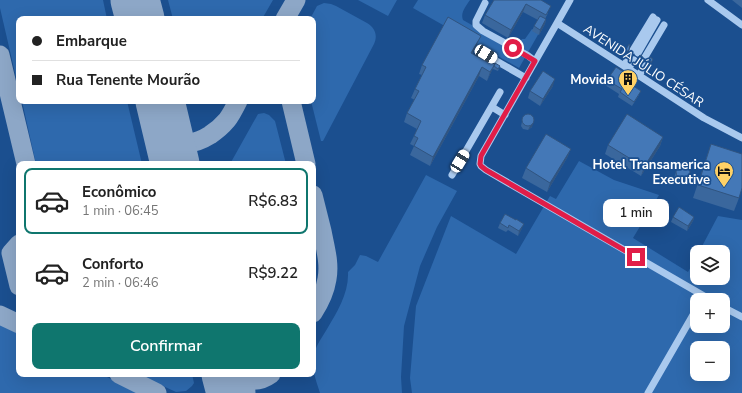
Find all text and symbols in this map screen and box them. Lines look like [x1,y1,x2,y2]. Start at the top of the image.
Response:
street label: AVENIDA JÚLIO CÉSAR [580,19,708,112]
text: Embarque [56,31,127,51]
route start [504,39,522,57]
car [473,43,499,65]
building icon: Movida [617,68,639,96]
text: Rua Tenente Mourão [56,70,200,90]
place label: Movida [570,71,614,89]
car [449,148,471,174]
place label: Hotel Transamerica Executive [593,156,710,189]
hotel icon: Hotel Transamerica Executive [713,160,735,188]
text: Econômico [82,182,156,202]
icon: car [34,183,70,219]
text: R$6.83 [248,191,298,211]
callout: 1 min [603,199,669,227]
text: 1 min · 06:45 [82,202,158,220]
text: 1 min [619,204,653,222]
map controls [690,245,730,381]
button: layers [690,245,730,285]
route end [627,248,645,266]
text: Conforto [82,254,144,274]
icon: car [34,255,70,291]
text: R$9.22 [248,263,298,283]
text: 2 min · 06:46 [82,274,158,292]
button: + [690,293,730,333]
button: Confirmar [32,323,300,369]
button: − [690,341,730,381]

